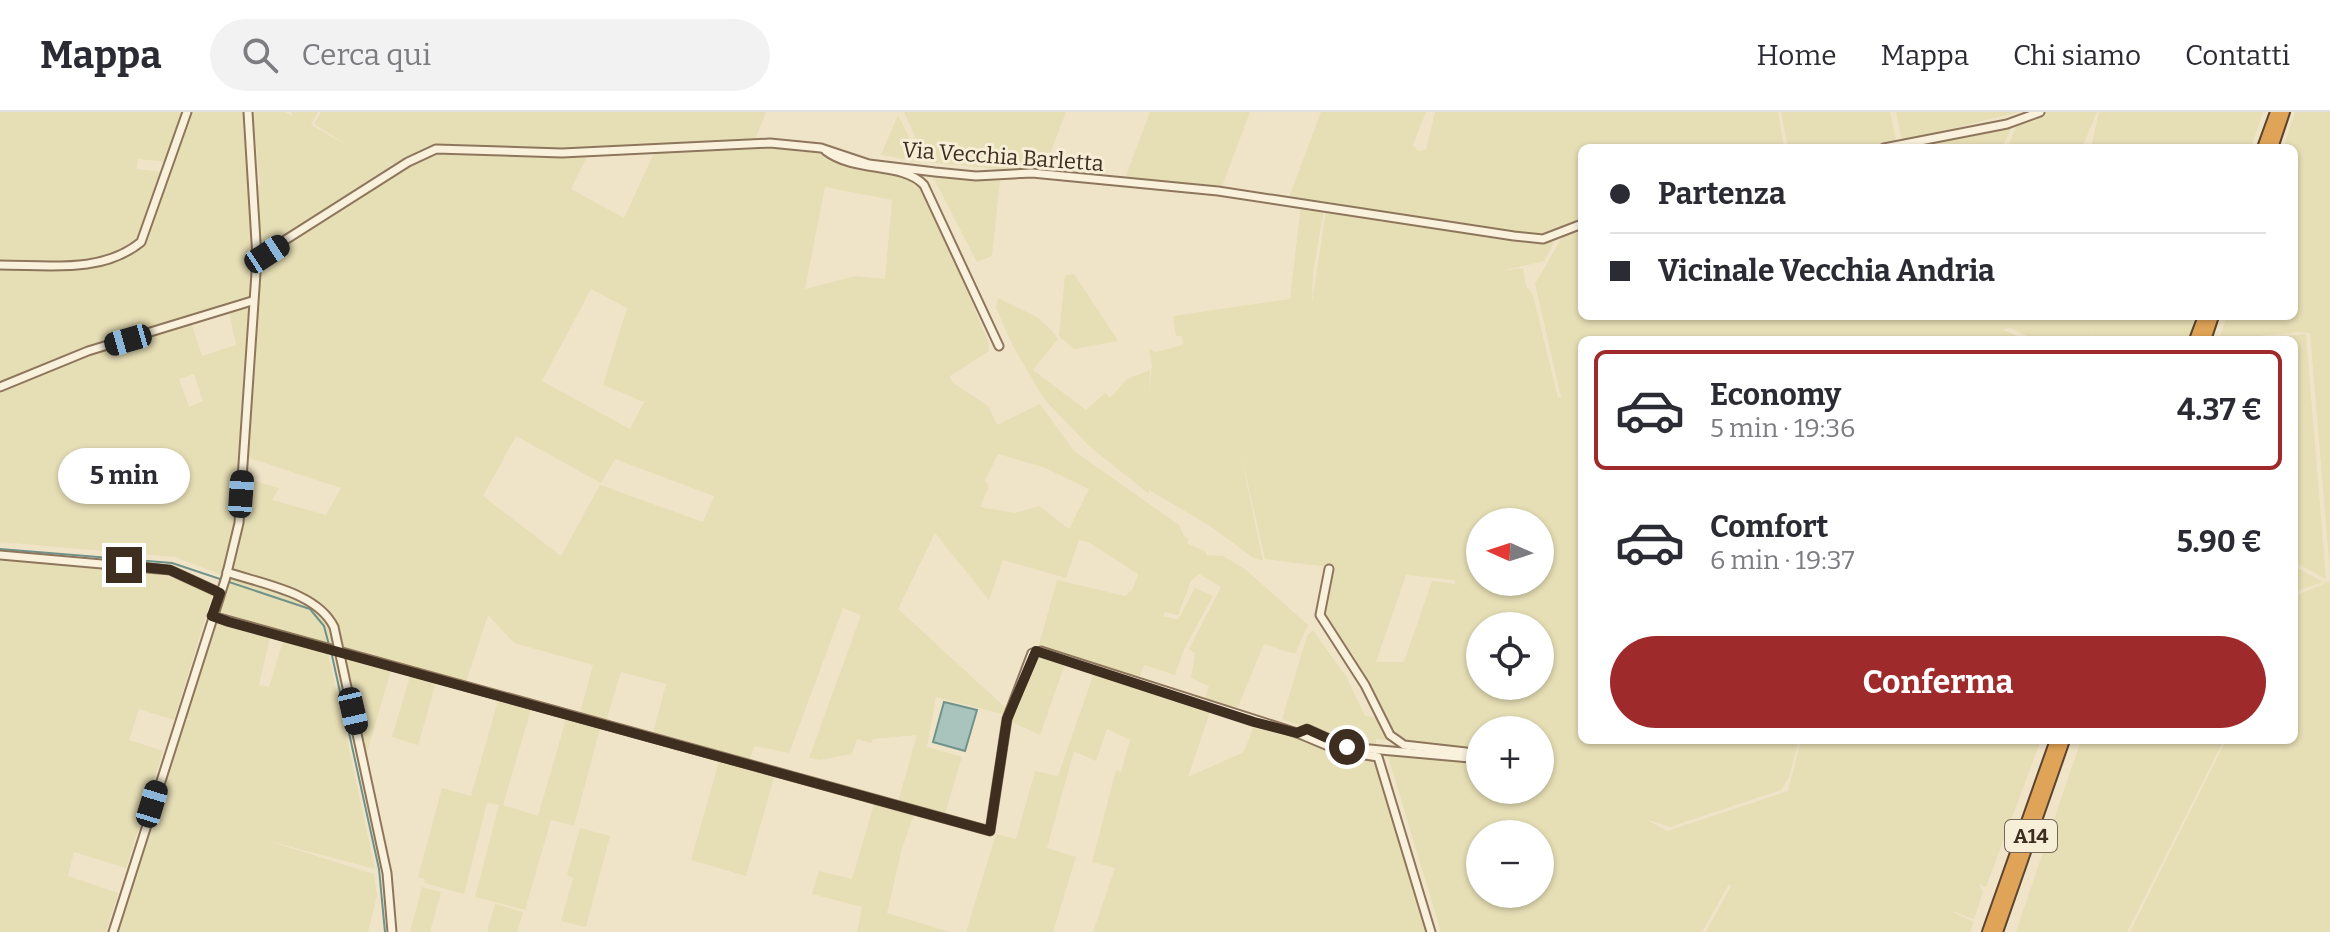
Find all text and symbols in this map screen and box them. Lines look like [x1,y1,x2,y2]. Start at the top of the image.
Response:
search box [210,19,770,91]
text: Mappa [40,32,162,78]
icon: search [238,33,282,77]
text: Cerca qui [302,37,431,73]
text: Home [1757,39,1836,72]
text: Mappa [1880,39,1969,72]
text: Chi siamo [2013,39,2141,72]
text: Contatti [2185,39,2290,72]
street label: Via Vecchia Barletta [901,136,1105,177]
text: Partenza [1658,176,1786,212]
car [240,231,294,277]
text: Vicinale Vecchia Andria [1658,253,1995,289]
car [102,322,154,358]
icon: car [1614,374,1686,446]
text: Economy [1710,377,1841,413]
text: 4.37 € [2177,392,2262,428]
text: 5 min · 19:36 [1710,413,1855,444]
callout: 5 min [58,449,190,505]
text: 5 min [90,460,158,491]
car [227,469,255,519]
icon: car [1614,506,1686,578]
north arrow [1466,508,1554,596]
map controls [1466,508,1554,908]
text: Comfort [1710,509,1828,545]
text: 5.90 € [2177,524,2262,560]
text: 6 min · 19:37 [1710,545,1855,576]
route end [106,547,142,583]
button: locate [1466,612,1554,700]
button: Conferma [1610,636,2266,728]
car [336,685,370,737]
button: + [1466,716,1554,804]
route start [1329,729,1365,765]
car [134,778,170,830]
button: − [1466,820,1554,908]
road number: A14 [2005,820,2057,852]

